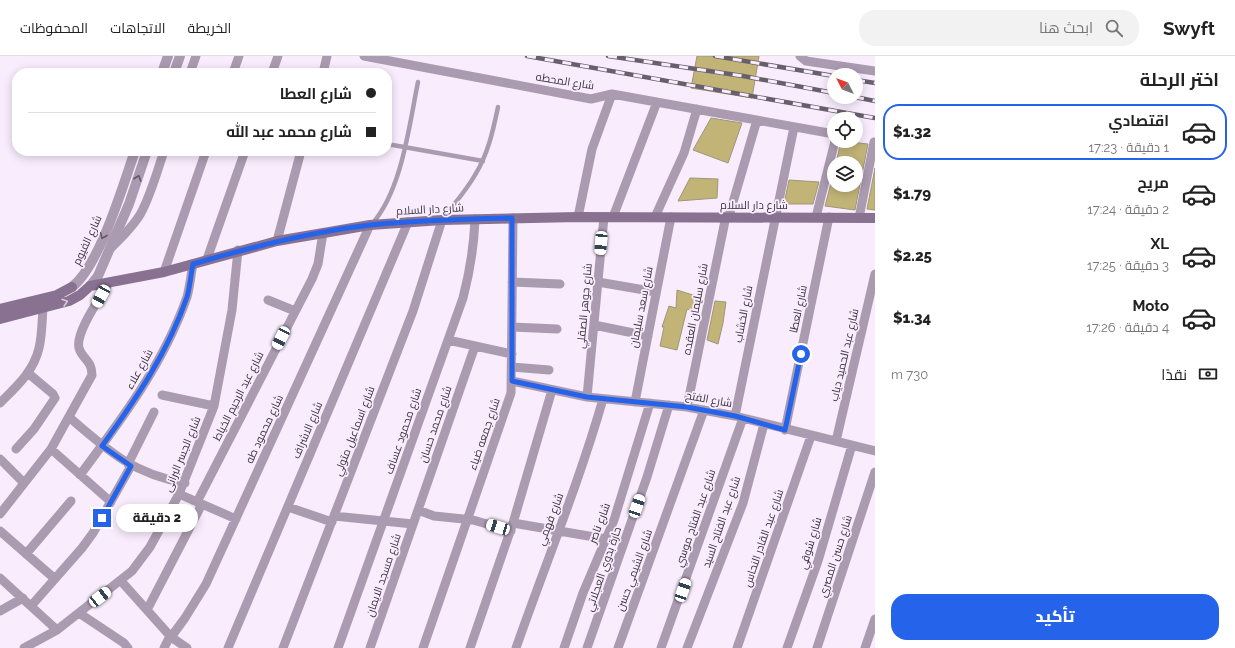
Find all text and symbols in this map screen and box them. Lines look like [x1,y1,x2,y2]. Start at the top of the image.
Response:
search box [859,10,1139,46]
icon: search [1103,17,1125,39]
text: Swyft [1163,17,1215,39]
text: ابحث هنا [1039,19,1093,37]
text: المحفوظات [20,20,88,36]
text: الاتجاهات [110,20,166,36]
text: الخريطة [188,20,231,36]
north arrow [827,68,863,104]
map controls [827,68,863,192]
text: اختر الرحلة [1140,69,1219,90]
street label: شارع المحطه [535,70,595,93]
text: شارع العطا [280,85,352,103]
button: locate [827,112,863,148]
text: اقتصادي [1109,112,1169,130]
icon: car [1181,114,1217,150]
text: شارع محمد عبد الله [226,123,352,141]
text: $1.32 [893,123,931,141]
text: 1 دقيقة · 17:23 [1089,140,1169,155]
button: layers [827,156,863,192]
one-way arrow [134,174,142,181]
text: مريح [1137,174,1169,192]
icon: car [1181,176,1217,212]
text: $1.79 [893,185,931,203]
street label: شارع دار السلام [720,199,788,213]
street label: شارع دار السلام [396,201,464,219]
text: 2 دقيقة · 17:24 [1087,202,1169,217]
street label: شارع الفيوم [70,213,106,268]
one-way arrow [100,231,108,239]
car [594,231,608,255]
text: XL [1151,235,1169,253]
icon: car [1181,238,1217,274]
text: $2.25 [893,247,932,265]
text: 3 دقيقة · 17:25 [1087,258,1169,273]
street label: شارع سليمان العقده [680,262,712,356]
street label: شارع جوهر الصقلي [574,263,597,349]
street label: شارع سعد سليمان [627,265,657,349]
car [90,283,112,309]
street label: شارع الخشاب [732,284,756,344]
street label: شارع العطا [787,284,811,334]
text: Moto [1132,297,1169,315]
one-way arrow [61,298,68,306]
icon: car [1181,300,1217,336]
street label: شارع عبد الحميد دياب [828,308,862,403]
text: $1.34 [893,309,931,327]
text: 4 دقيقة · 17:26 [1086,320,1169,335]
car [270,325,292,351]
route start [792,345,810,363]
street label: شارع علاء [123,347,157,392]
street label: شارع عبد الرحيم الخياط [210,349,268,444]
icon: cash [1197,363,1219,385]
text: نقدًا [1161,366,1187,384]
text: 730 m [891,367,928,382]
street label: شارع محمد حسان [416,384,456,464]
street label: شارع اسماعيل متولي [331,385,379,479]
street label: شارع محمود عساف [383,386,425,476]
street label: شارع الفتح [684,389,733,411]
street label: شارع محمود طه [243,393,287,466]
street label: شارع جمعه ضياء [466,396,504,472]
street label: شارع الاشراف [290,400,326,461]
street label: شارع الجسر البرانى [161,415,204,494]
street label: شارع عبد الفتاح موسي [673,468,719,569]
street label: شارع عبد الفتاح السيد [700,475,744,570]
street label: شارع عبد القادر النحاس [741,488,787,589]
street label: شارع فهمي [535,491,568,548]
car [627,493,647,519]
street label: شارع ناصر [585,501,614,547]
callout: 2 دقيقة [116,504,198,532]
route end [93,509,111,527]
text: 2 دقيقة [133,510,181,525]
street label: شارع حسن المصري [816,513,857,599]
street label: شارع شوقي [796,516,826,571]
car [485,518,511,536]
street label: حارة بدوي العجلاتي [583,525,626,614]
street label: شارع الشيمي حسن [614,528,657,613]
street label: شارع مسجد الايمان [363,532,405,619]
car [673,577,693,603]
car [87,585,113,609]
button: تأكيد [891,594,1219,640]

